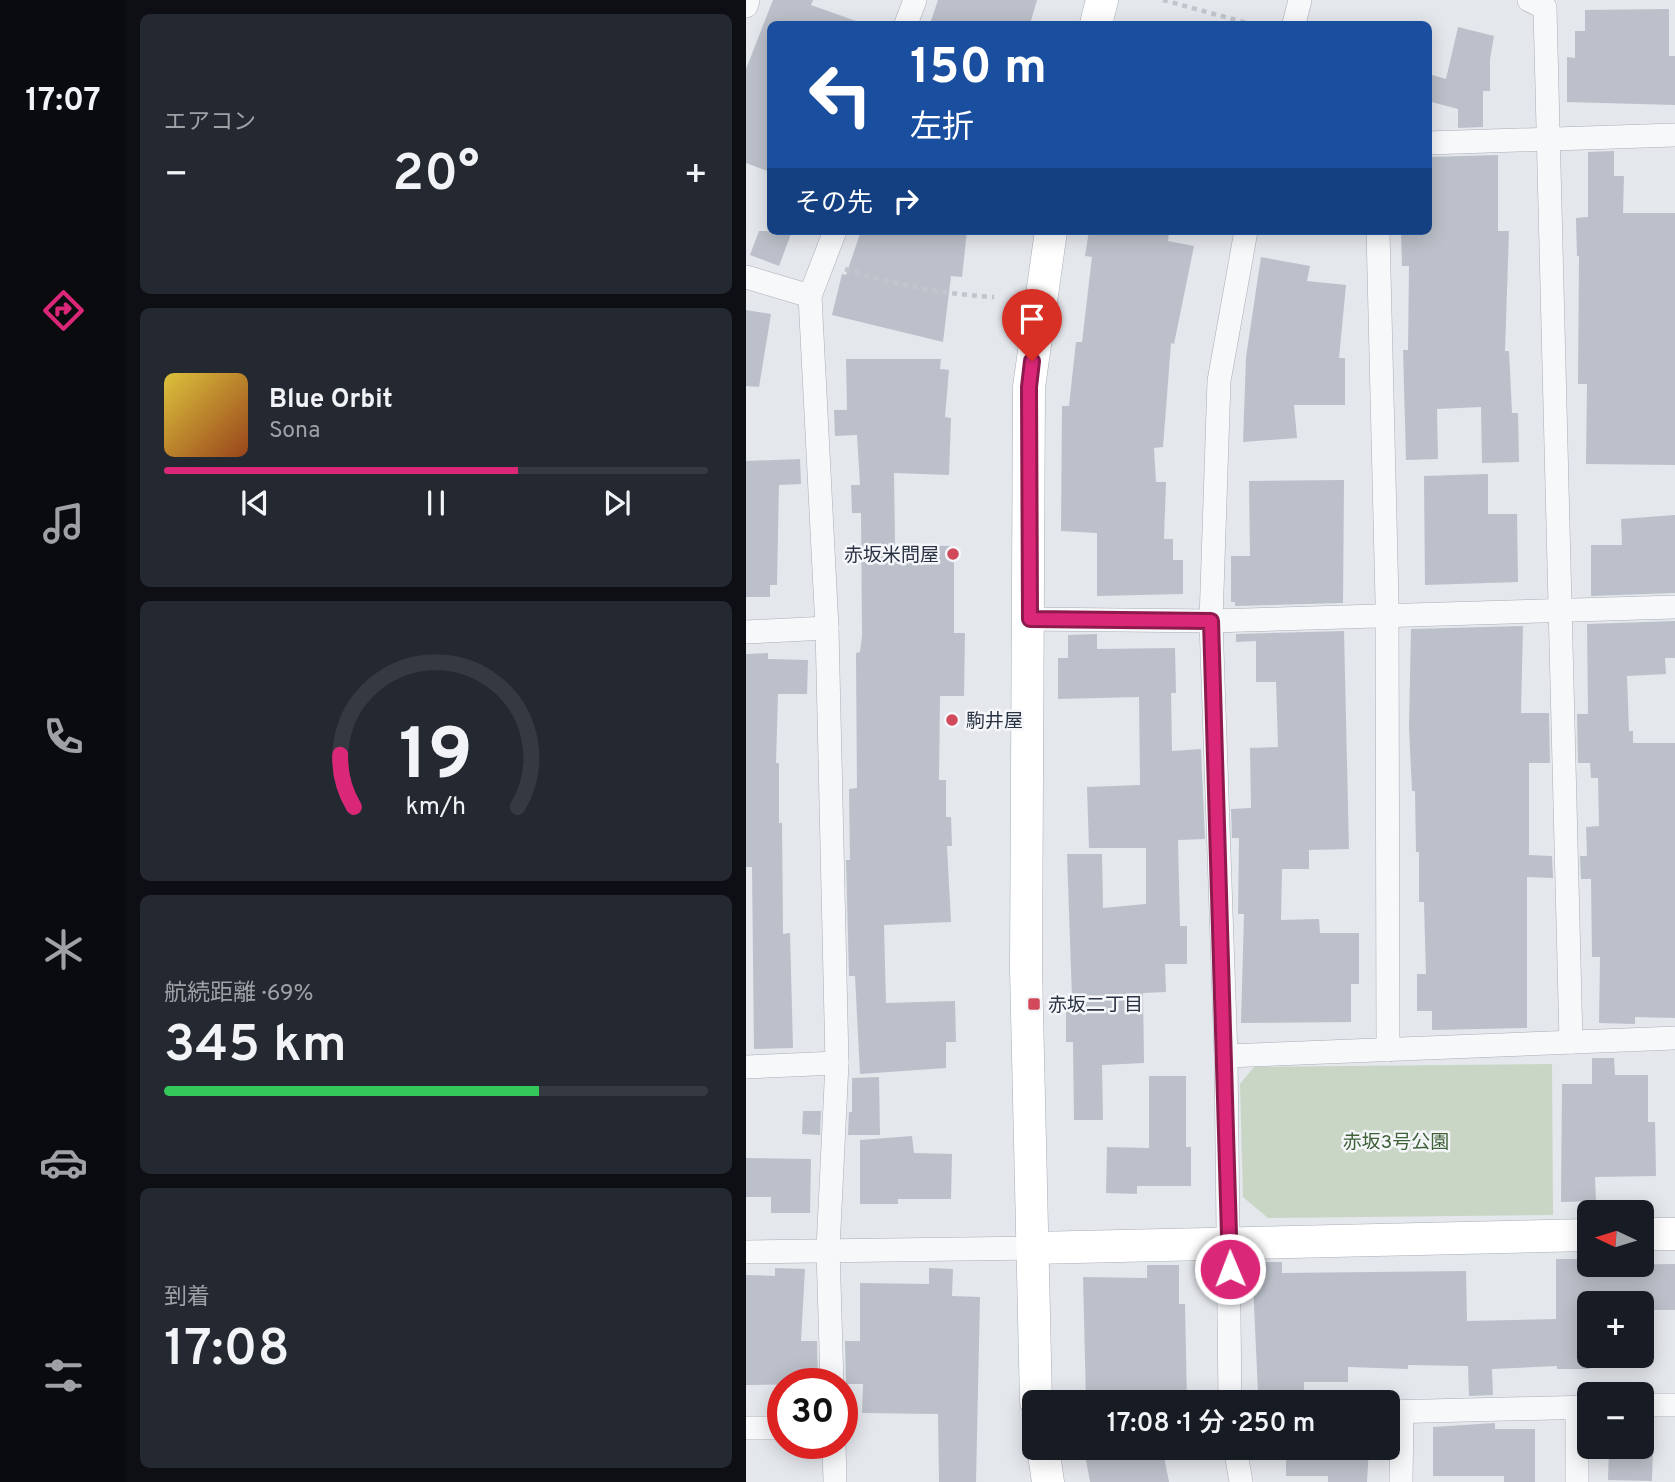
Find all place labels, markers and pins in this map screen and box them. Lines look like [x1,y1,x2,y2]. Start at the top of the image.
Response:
pin [1002,289,1062,361]
place label: 赤坂米問屋 [844,544,939,568]
marker: 赤坂米問屋 [945,546,961,562]
place label: 駒井屋 [966,710,1023,734]
marker: 駒井屋 [944,712,960,728]
place label: 赤坂二丁目 [1048,994,1143,1018]
marker: 赤坂二丁目 [1026,996,1042,1012]

